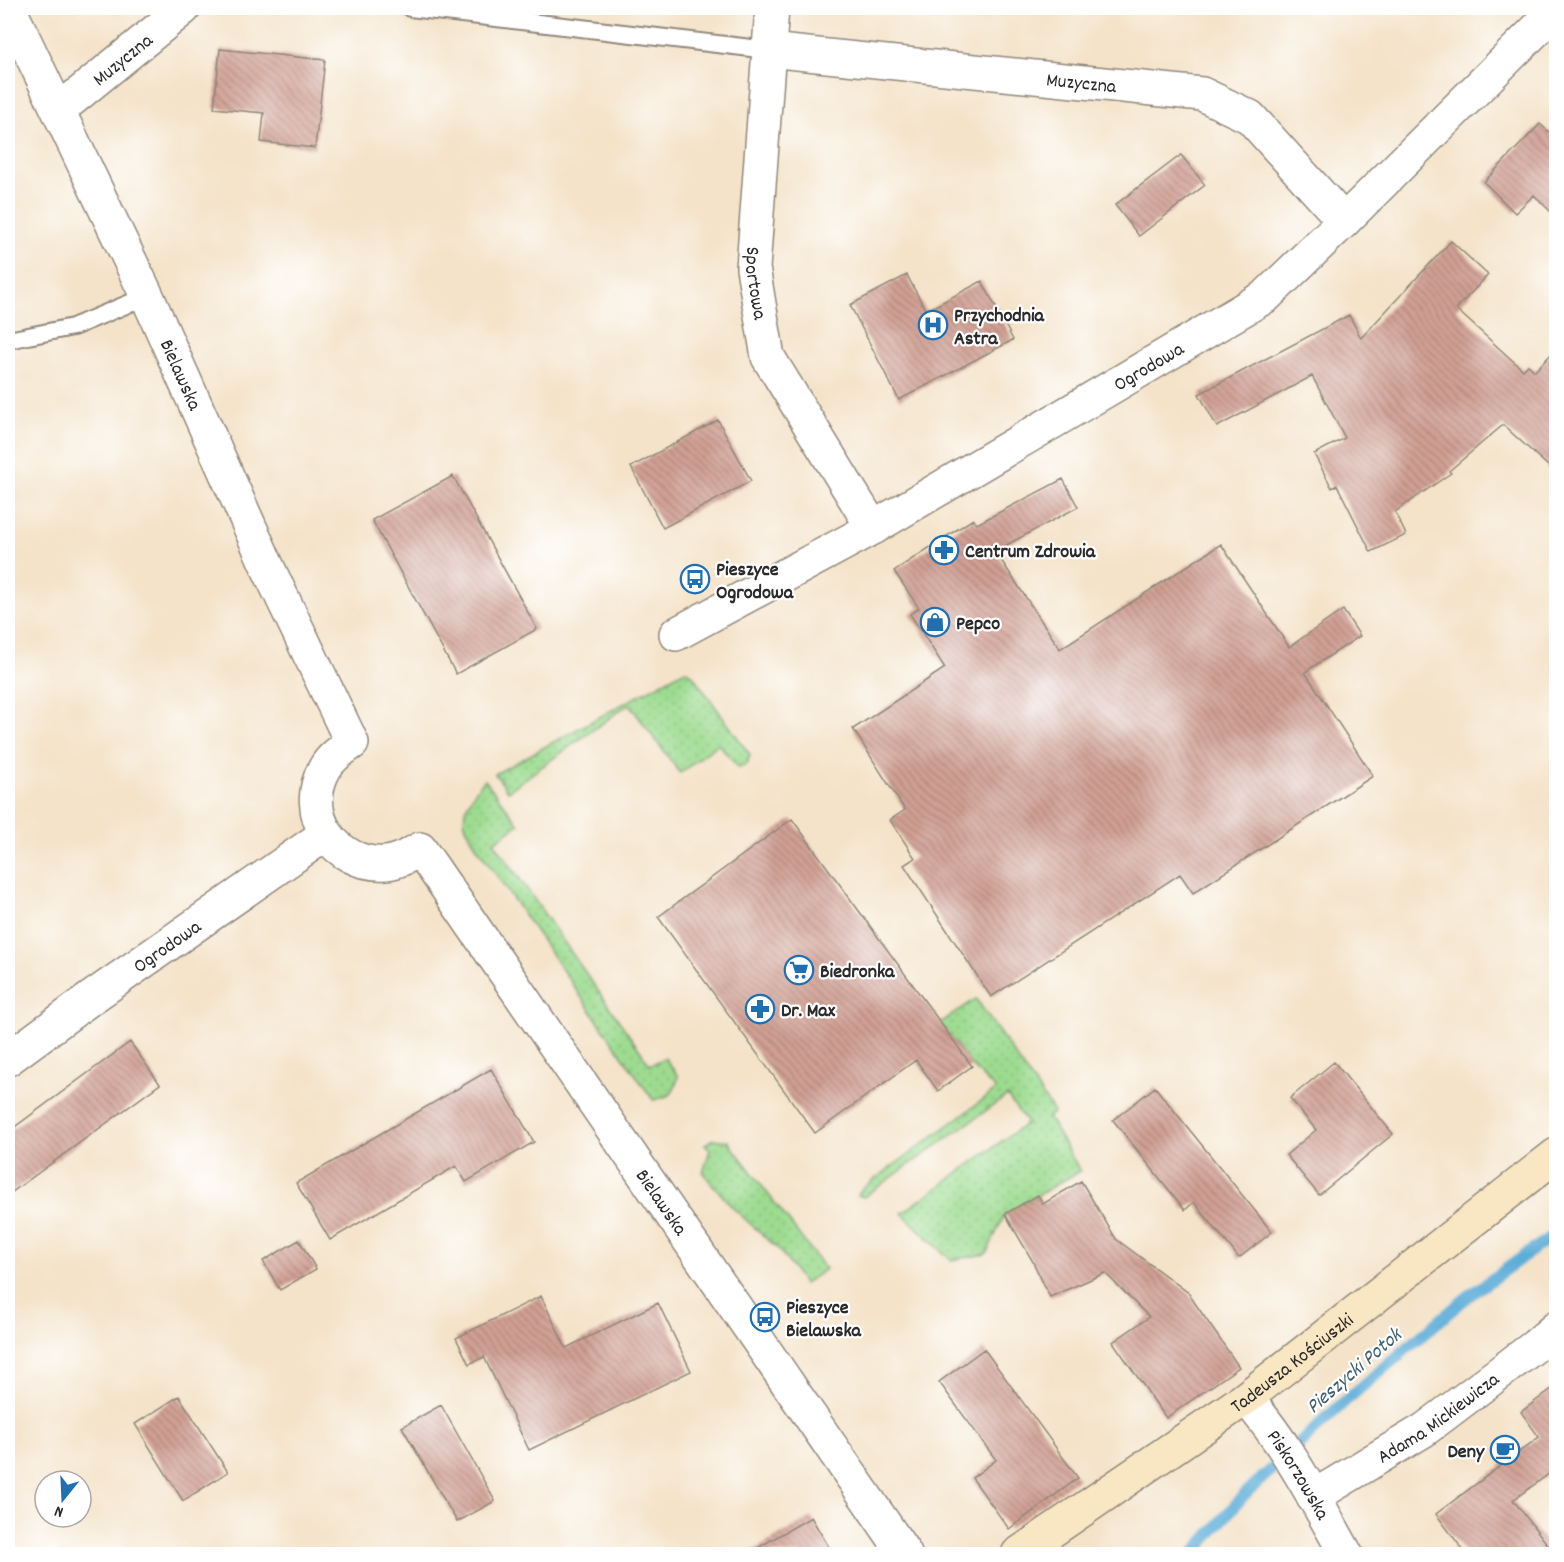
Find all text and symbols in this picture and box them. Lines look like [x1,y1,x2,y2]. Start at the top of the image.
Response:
street label: Muzyczna [88,28,160,94]
street label: Muzyczna [1045,67,1118,102]
street label: Sportowa [736,246,773,322]
place label: Przychodnia Astra [954,303,1045,354]
hospital icon: Przychodnia Astra [917,309,949,341]
street label: Bielawska [151,335,207,416]
street label: Ogrodowa [1109,336,1190,400]
pharmacy icon: Centrum Zdrowia [928,534,960,566]
place label: Centrum Zdrowia [965,539,1096,567]
place label: Pieszyce Ogrodowa [716,557,794,608]
bus stop icon: Pieszyce Ogrodowa [679,563,711,595]
shop icon: Pepco [919,606,951,638]
place label: Pepco [956,611,1000,639]
street label: Ogrodowa [129,914,208,981]
supermarket icon: Biedronka [783,954,815,986]
place label: Biedronka [820,959,895,987]
pharmacy icon: Dr. Max [744,993,776,1025]
place label: Dr. Max [781,998,836,1026]
street label: Bielawska [627,1164,693,1243]
place label: Pieszyce Bielawska [786,1295,862,1346]
bus stop icon: Pieszyce Bielawska [749,1301,781,1333]
street label: Tadeusza Kościuszki [1226,1307,1361,1422]
water label: Pieszycki Potok [1301,1321,1411,1422]
street label: Adama Mickiewicza [1373,1367,1506,1472]
street label: Piskorzowska [1259,1425,1335,1526]
cafe icon: Deny [1489,1434,1521,1466]
place label: Deny [1448,1439,1485,1467]
north arrow [33,1469,93,1529]
text: N [52,1499,66,1523]

